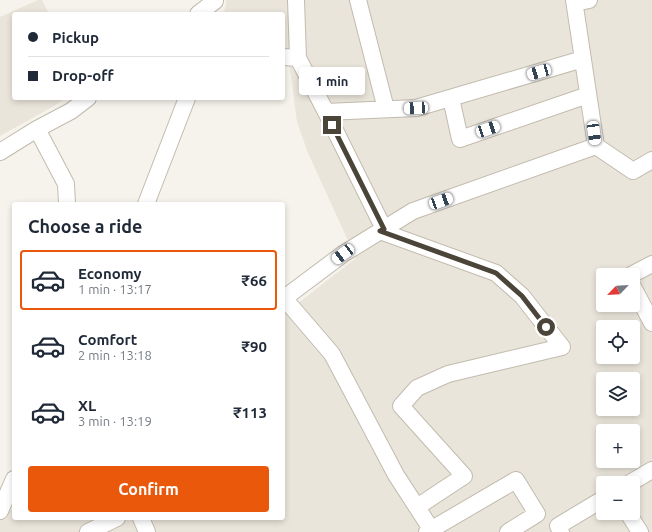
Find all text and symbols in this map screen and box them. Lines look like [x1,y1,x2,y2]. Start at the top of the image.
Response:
text: Pickup [52,29,99,46]
car [526,63,552,81]
text: Drop-off [52,67,114,84]
callout: 1 min [299,67,365,95]
text: 1 min [316,74,348,88]
car [404,101,428,115]
route end [323,116,341,134]
car [475,119,501,139]
car [586,120,602,146]
car [428,191,454,211]
text: Choose a ride [28,216,142,236]
car [330,242,356,266]
icon: car [30,262,66,298]
text: Economy [78,265,142,282]
north arrow [596,268,640,312]
map controls [596,268,640,520]
text: ₹66 [242,272,267,289]
text: 1 min · 13:17 [78,282,152,296]
route start [537,318,555,336]
button: locate [596,320,640,364]
icon: car [30,328,66,364]
text: Comfort [78,331,137,348]
text: ₹90 [242,338,267,355]
text: 2 min · 13:18 [78,348,152,362]
button: layers [596,372,640,416]
icon: car [30,394,66,430]
text: XL [78,397,96,414]
text: ₹113 [233,404,267,421]
text: 3 min · 13:19 [78,414,152,428]
button: + [596,424,640,468]
button: Confirm [28,466,269,512]
button: − [596,476,640,520]

